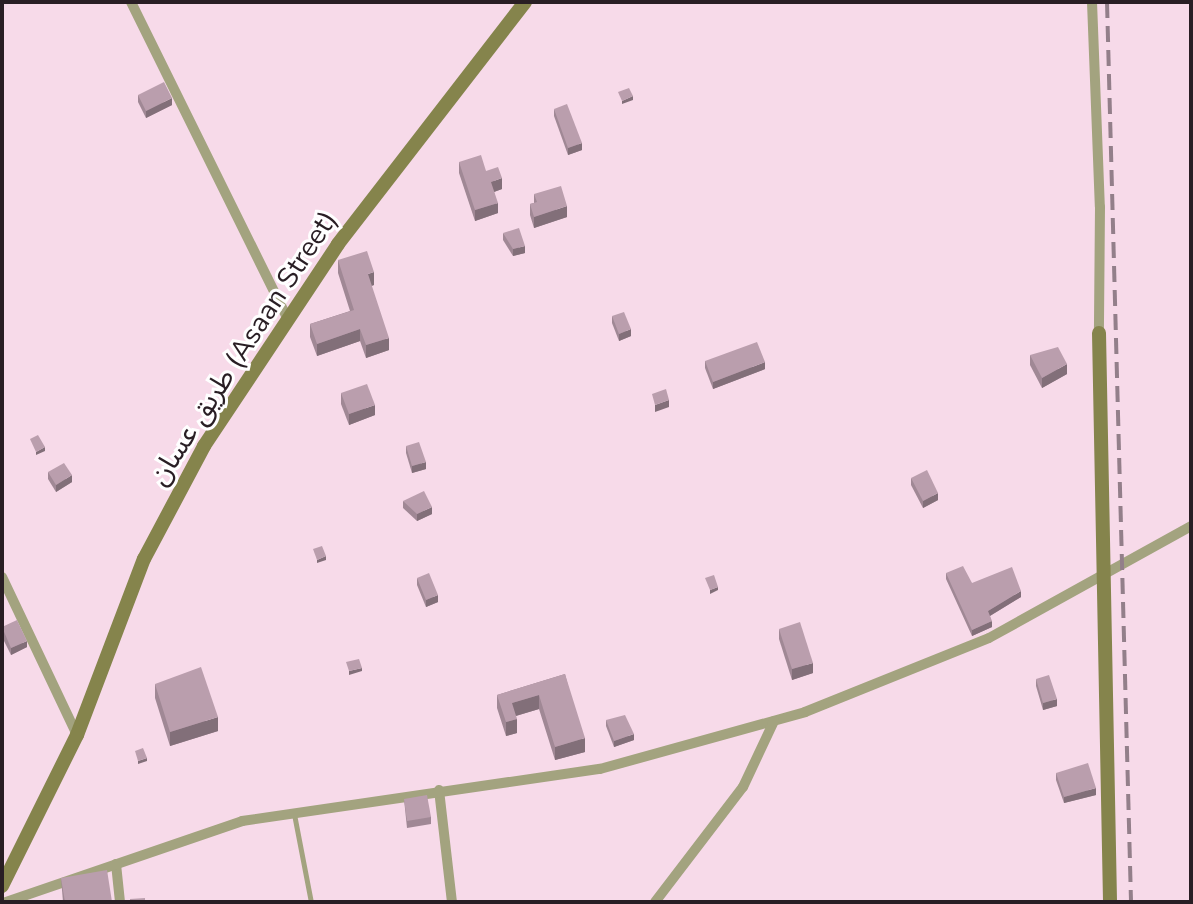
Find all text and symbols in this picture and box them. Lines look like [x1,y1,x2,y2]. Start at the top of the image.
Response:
street label: طريق عسان (Asaan Street) [141,204,345,492]

